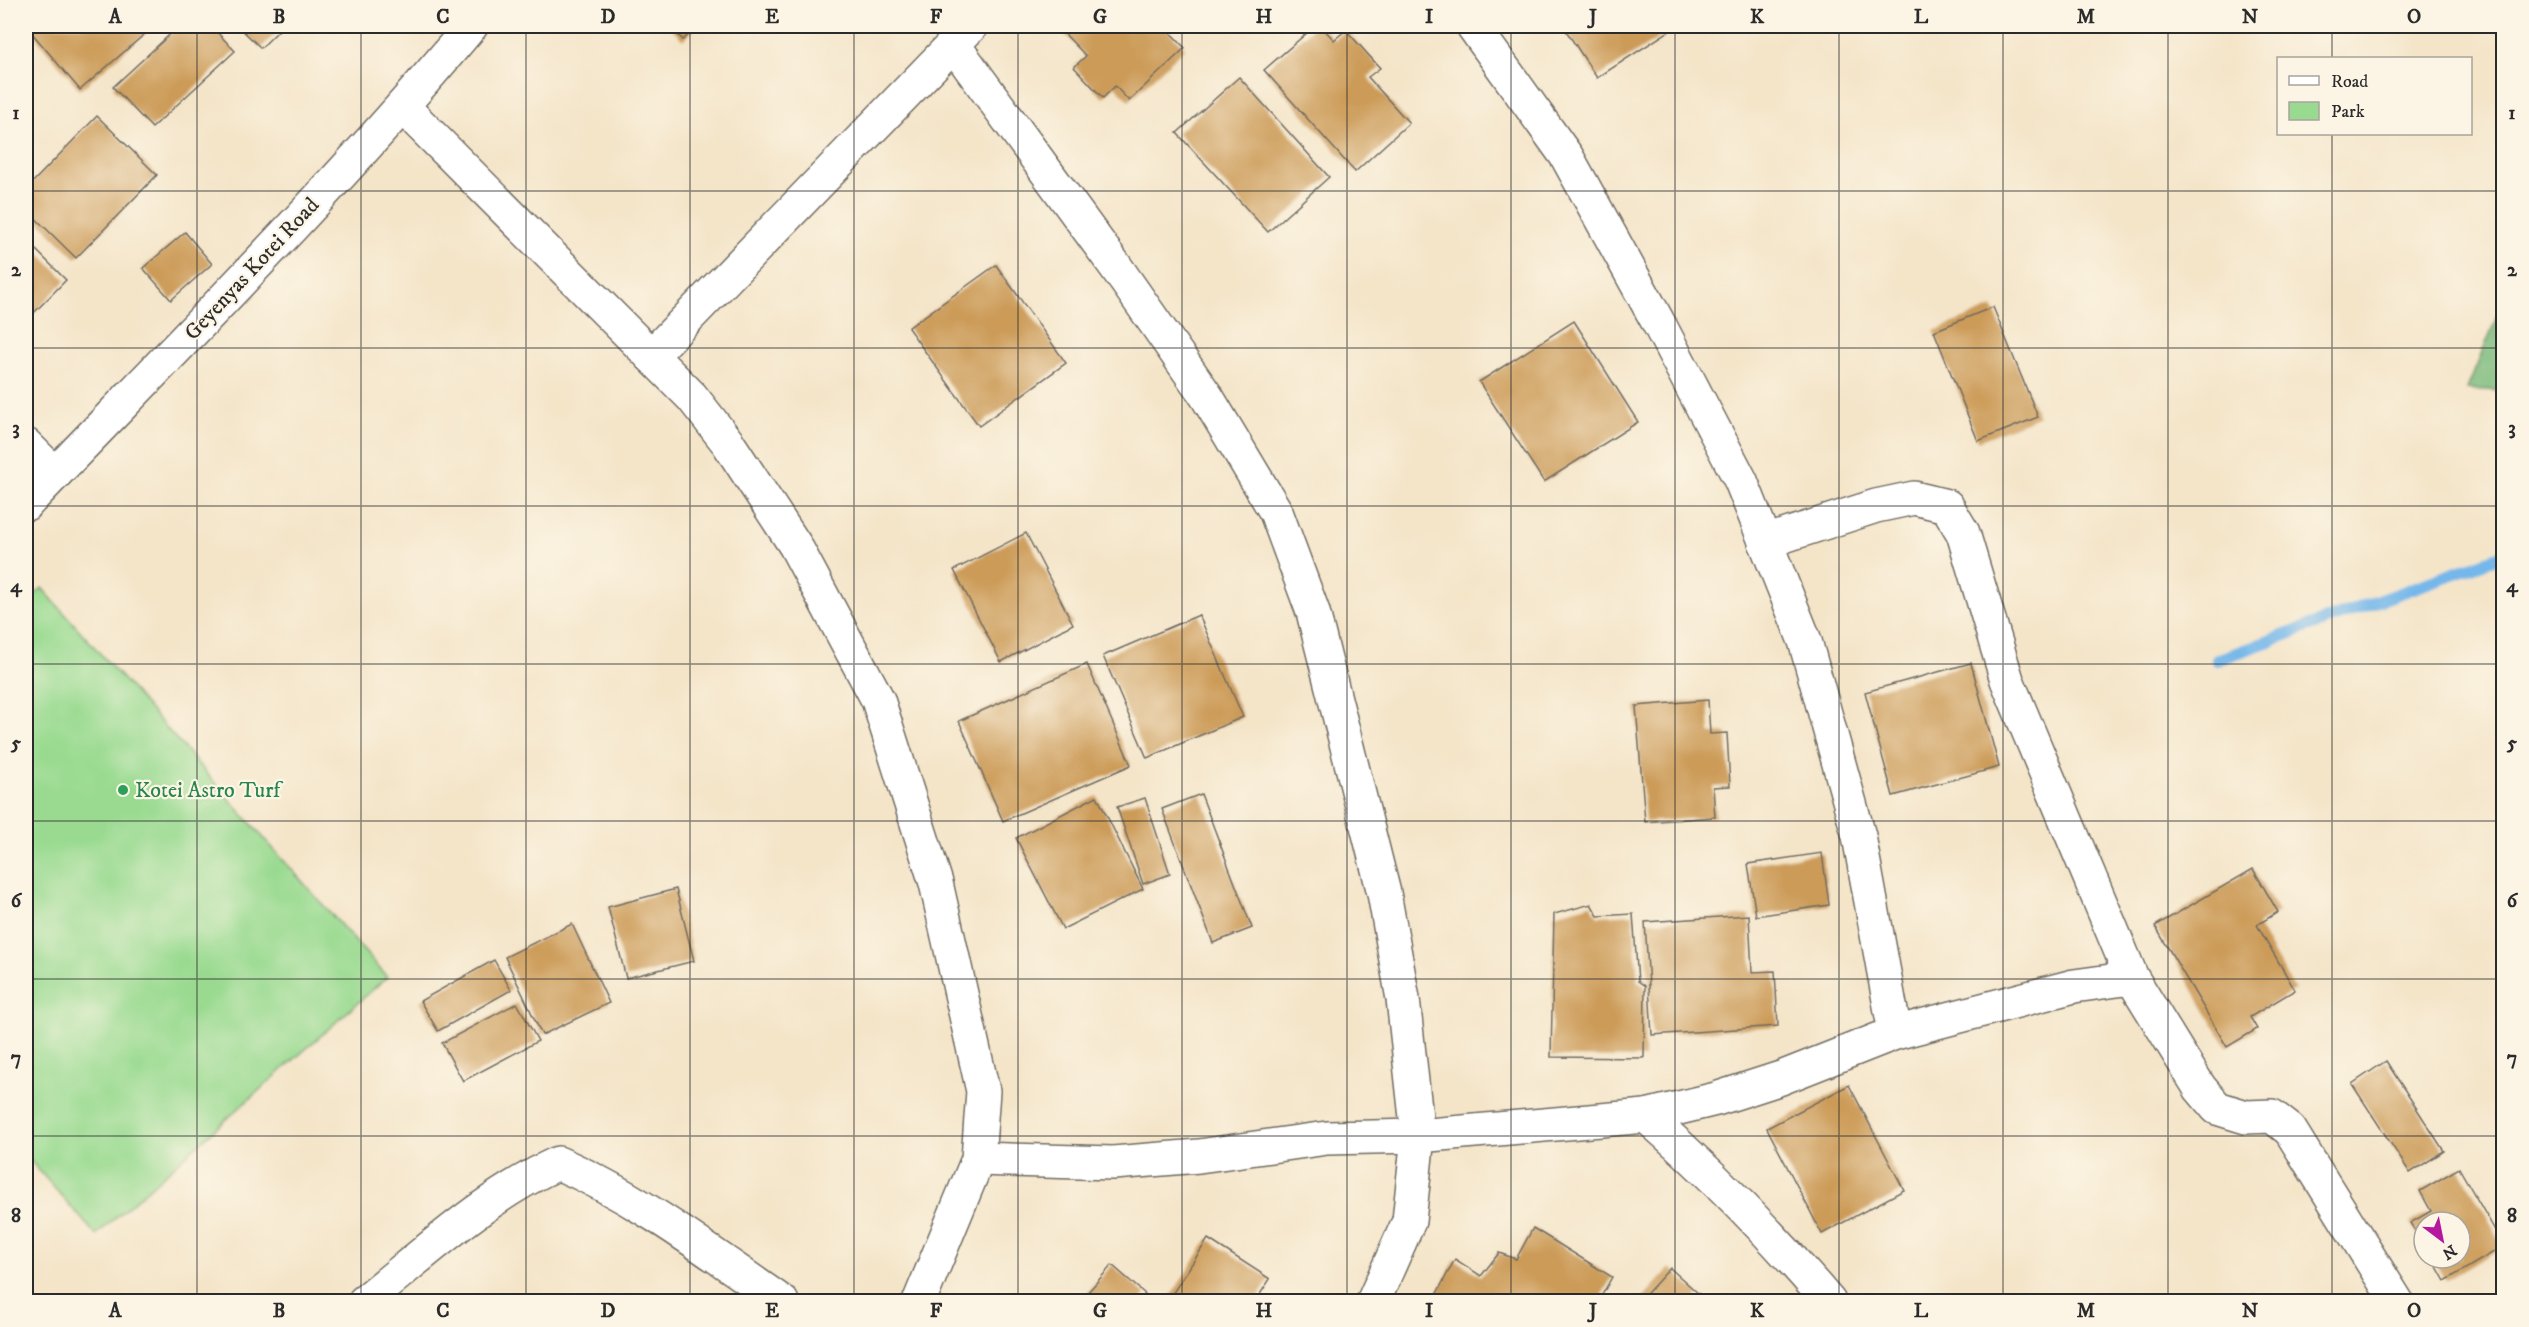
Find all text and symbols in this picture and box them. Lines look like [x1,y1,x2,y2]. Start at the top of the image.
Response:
text: A [108,5,123,30]
text: B [273,5,285,30]
text: C [436,5,450,30]
text: D [601,5,616,30]
text: E [765,5,779,30]
text: F [930,5,943,30]
text: G [1093,5,1107,30]
text: H [1256,5,1273,30]
text: I [1425,5,1433,30]
text: J [1587,5,1597,30]
text: K [1750,5,1765,30]
text: L [1914,5,1929,30]
text: M [2077,5,2095,30]
text: N [2242,5,2259,30]
text: O [2407,5,2421,30]
legend [2277,57,2472,135]
text: Road [2331,71,2368,93]
text: 1 [12,101,20,126]
text: Park [2331,101,2365,123]
text: 1 [2508,101,2516,126]
street label: Geyenyas Kotei Road [179,192,325,346]
text: 2 [11,258,22,283]
text: 2 [2507,258,2518,283]
text: 3 [12,416,20,441]
text: 3 [2508,416,2516,441]
text: 4 [10,574,23,599]
text: 4 [2506,574,2519,599]
text: 5 [10,731,21,756]
text: 5 [2506,731,2517,756]
place label: Kotei Astro Turf [135,777,284,804]
marker: Kotei Astro Turf [116,783,130,797]
text: 6 [11,889,23,914]
text: 6 [2507,889,2519,914]
text: 7 [11,1046,21,1071]
text: 7 [2507,1046,2517,1071]
text: 8 [11,1204,21,1229]
text: 8 [2507,1204,2517,1229]
north arrow [2412,1210,2472,1270]
text: N [2439,1240,2460,1264]
text: A [108,1299,123,1324]
text: B [273,1299,285,1324]
text: C [436,1299,450,1324]
text: D [601,1299,616,1324]
text: E [765,1299,779,1324]
text: F [930,1299,943,1324]
text: G [1093,1299,1107,1324]
text: H [1256,1299,1273,1324]
text: I [1425,1299,1433,1324]
text: J [1587,1299,1597,1324]
text: K [1750,1299,1765,1324]
text: L [1914,1299,1929,1324]
text: M [2077,1299,2095,1324]
text: N [2242,1299,2259,1324]
text: O [2407,1299,2421,1324]

